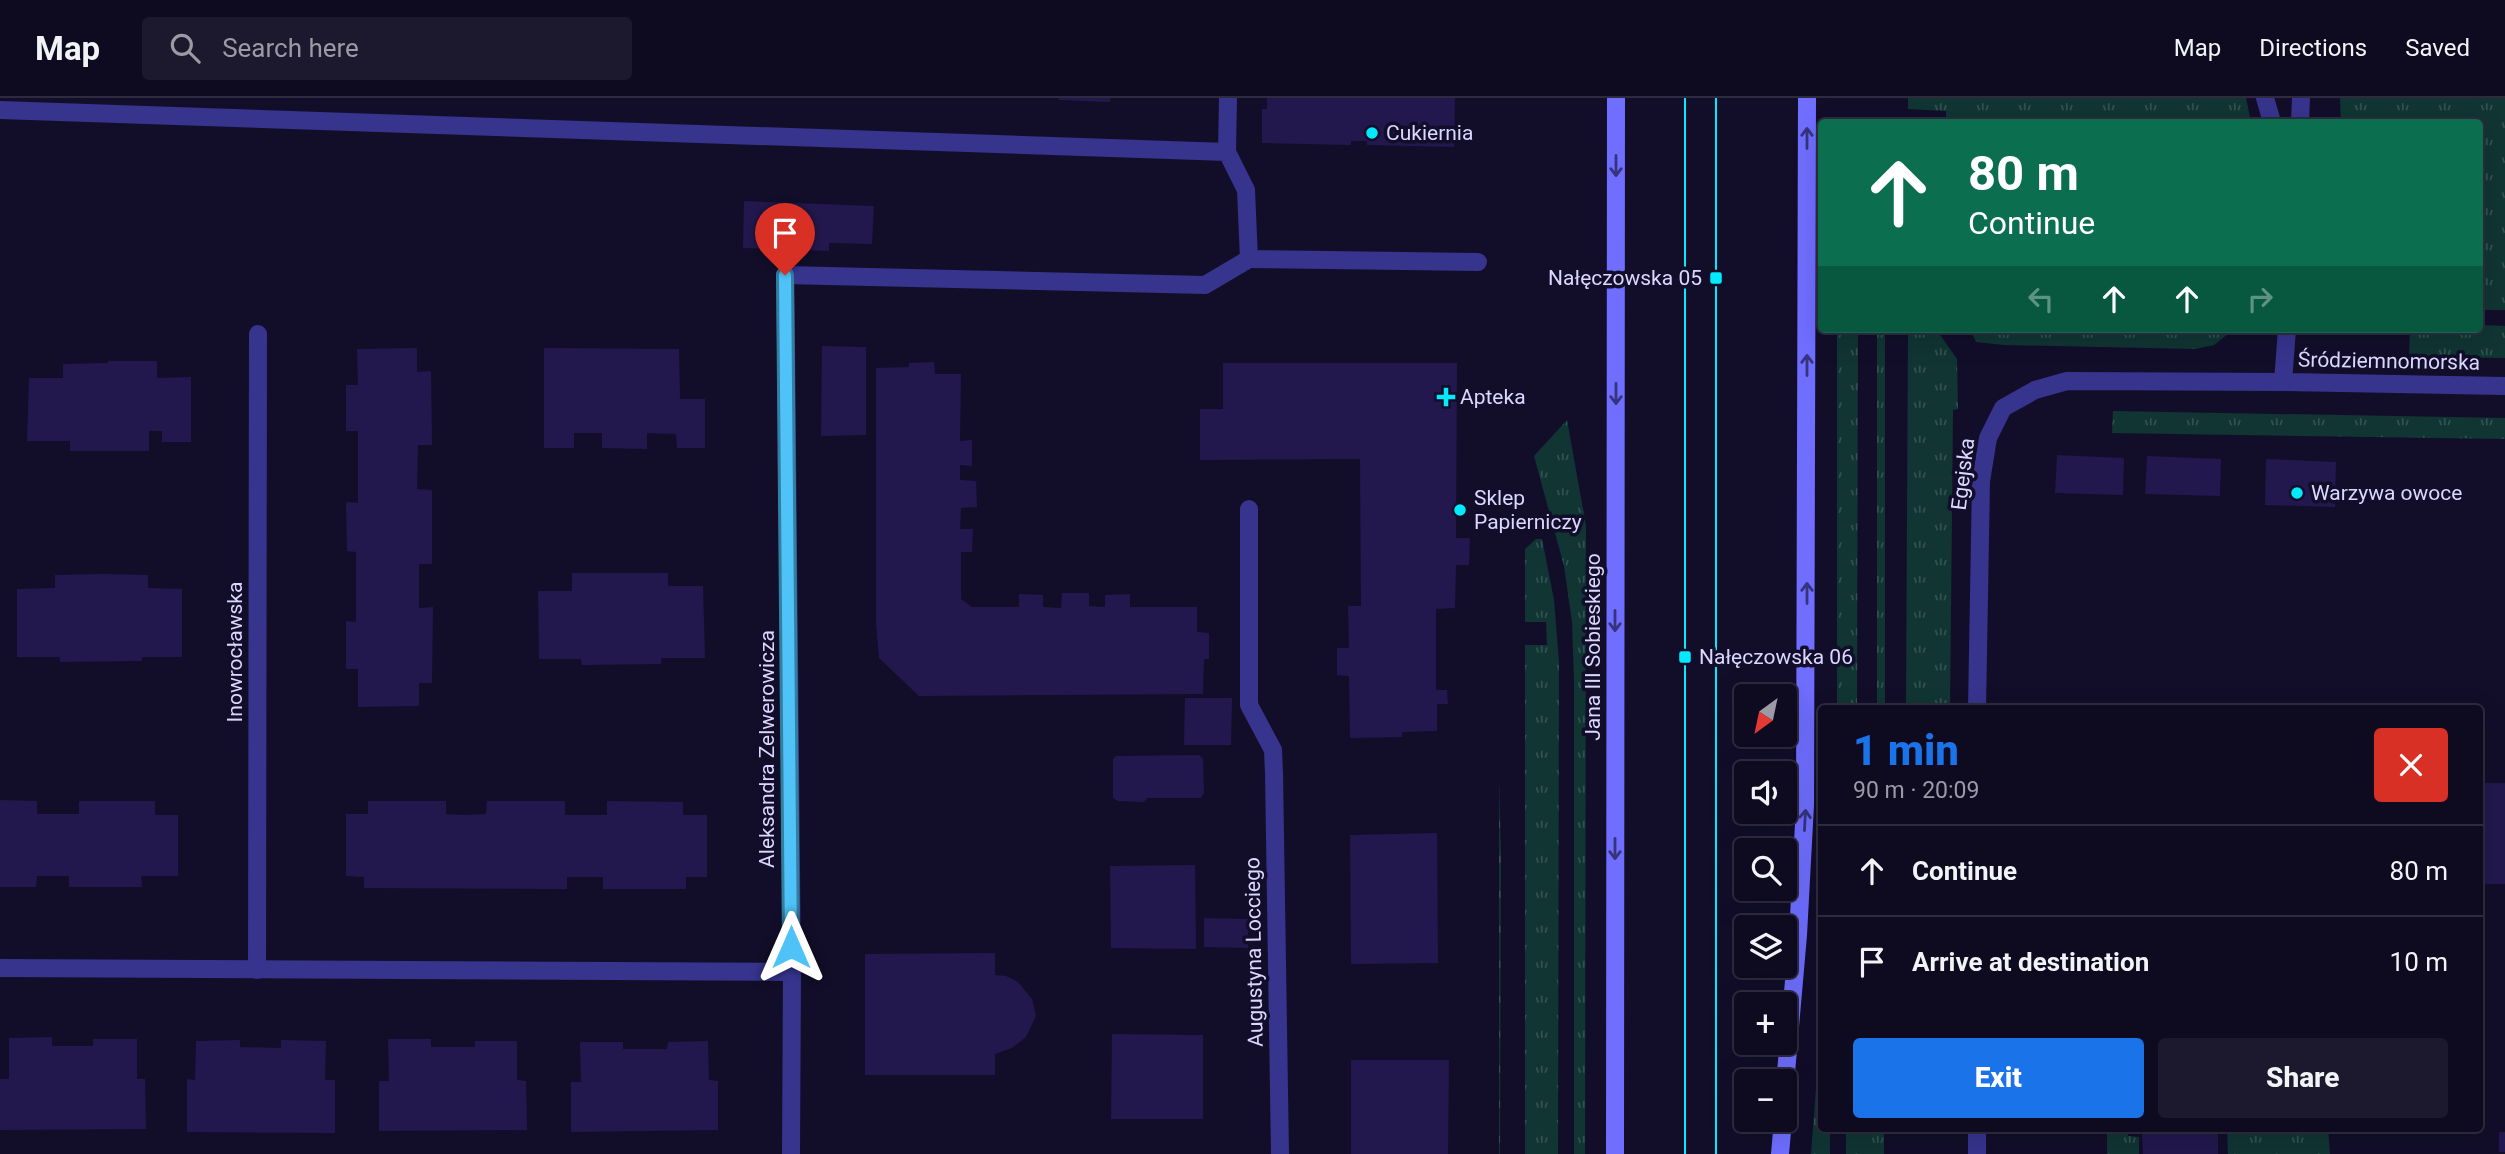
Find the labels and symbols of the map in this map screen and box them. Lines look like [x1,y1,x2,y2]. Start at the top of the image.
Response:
place label: Cukiernia [1386,121,1473,145]
marker: Cukiernia [1364,125,1380,141]
one-way arrow [1800,127,1814,150]
one-way arrow [1609,154,1623,177]
pin [755,203,815,275]
place label: Nałęczowska 05 [1548,266,1702,290]
marker: Nałęczowska 05 [1708,270,1724,286]
street label: Śródziemnomorska [2298,347,2480,375]
one-way arrow [1800,354,1814,377]
one-way arrow [1609,382,1623,405]
place label: Apteka [1460,385,1526,409]
marker: Apteka [1438,389,1454,405]
street label: Egejska [1947,437,1979,511]
place label: Warzywa owoce [2311,481,2462,505]
marker: Warzywa owoce [2289,485,2305,501]
place label: Sklep Papierniczy [1474,486,1582,534]
marker: Sklep Papierniczy [1452,502,1468,518]
street label: Jana III Sobieskiego [1581,553,1605,741]
street label: Inowrocławska [223,582,247,722]
one-way arrow [1800,582,1814,605]
one-way arrow [1609,609,1622,632]
street label: Aleksandra Zelwerowicza [755,630,779,868]
place label: Nałęczowska 06 [1699,645,1853,669]
marker: Nałęczowska 06 [1677,649,1693,665]
north arrow [1734,684,1797,747]
one-way arrow [1798,809,1811,832]
one-way arrow [1608,837,1622,860]
street label: Augustyna Locciego [1240,857,1268,1047]
position arrow [754,910,828,984]

